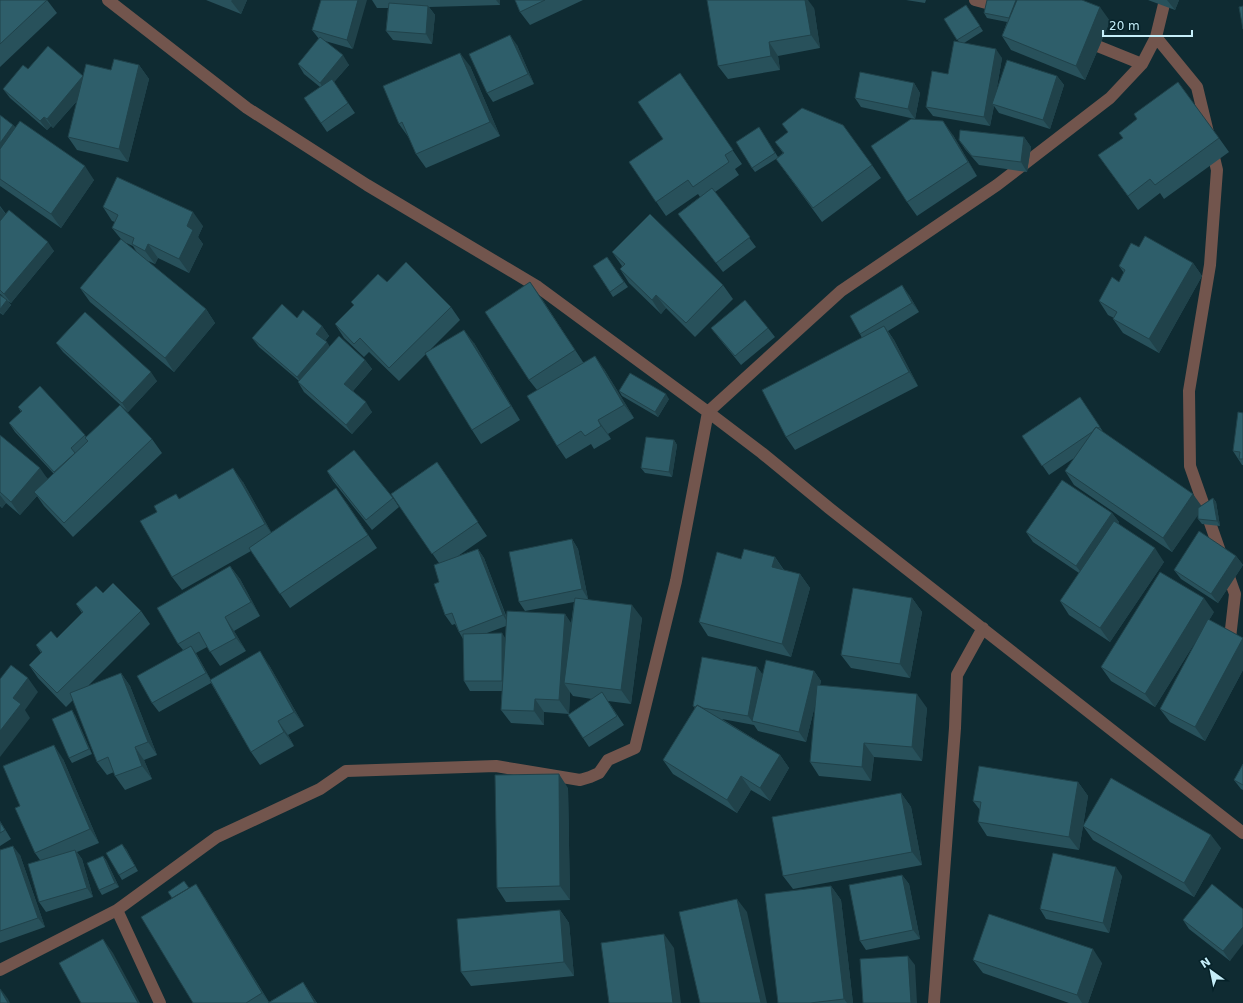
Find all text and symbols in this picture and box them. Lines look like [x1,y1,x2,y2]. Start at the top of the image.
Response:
scale bar [1103,12,1192,38]
text: 20 m [1109,19,1140,33]
north arrow [1191,951,1231,991]
text: N [1198,955,1213,971]

